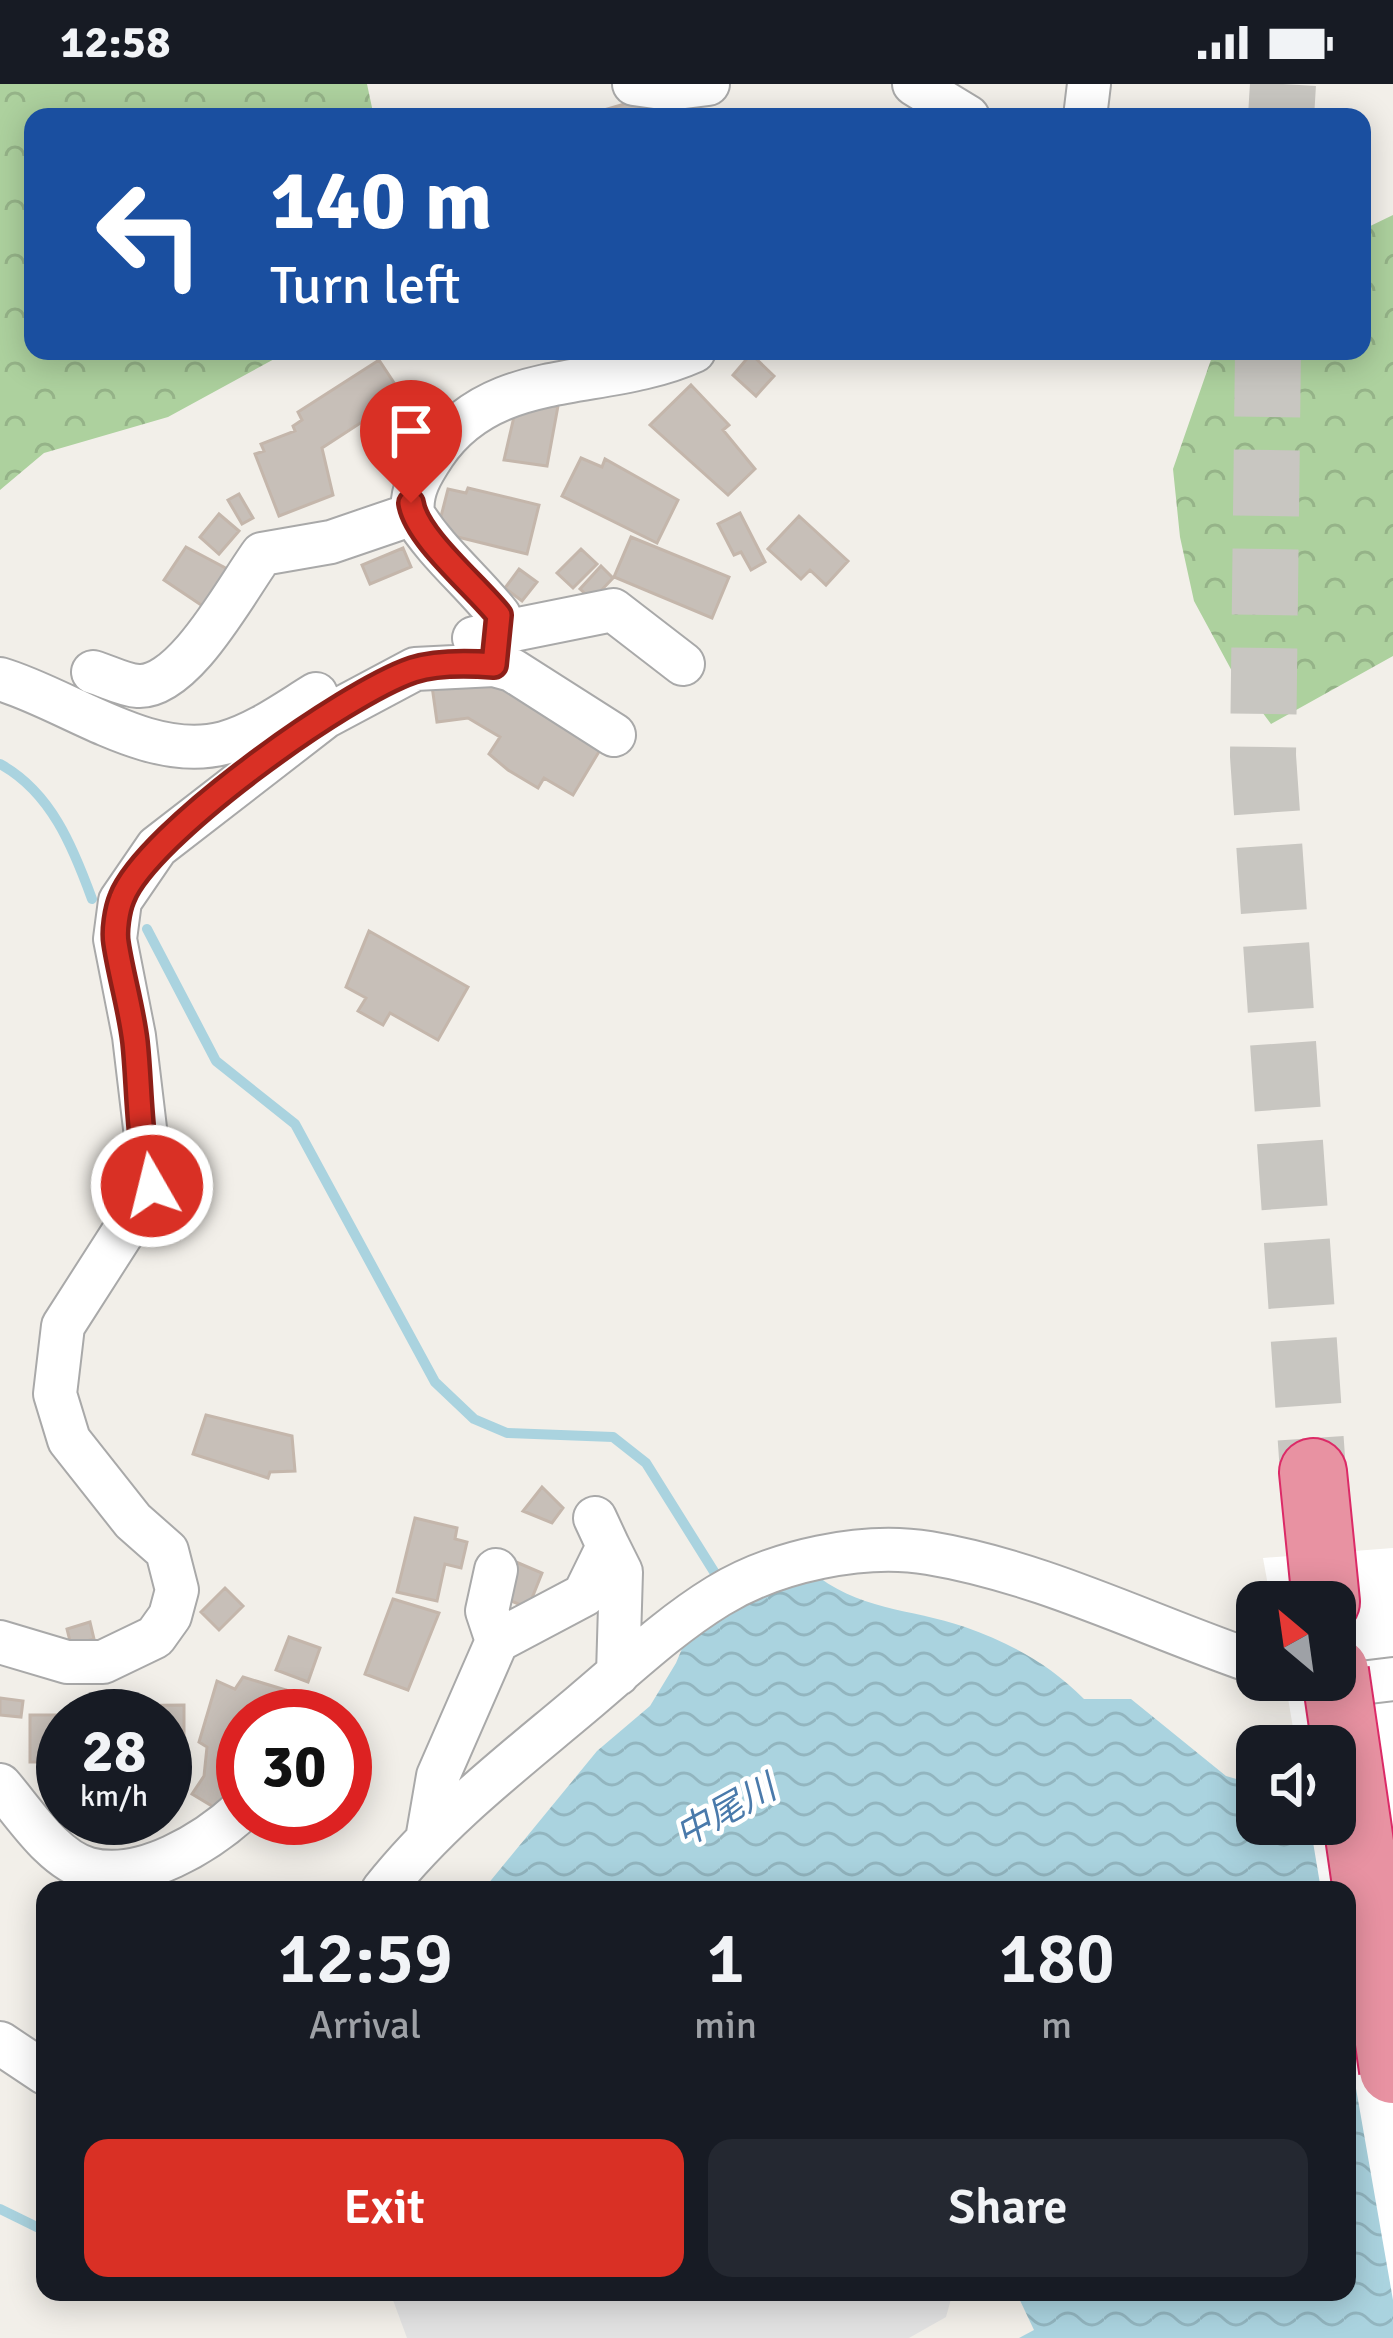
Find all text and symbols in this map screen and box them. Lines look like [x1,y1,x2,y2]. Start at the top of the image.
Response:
text: 12:58 [60,15,170,70]
text: 140 m [270,149,492,253]
icon: left [72,156,228,312]
text: Turn left [270,252,460,319]
pin [360,380,462,503]
icon: arrive [378,398,444,464]
position arrow [89,1123,215,1249]
north arrow [1236,1581,1356,1701]
map controls [1236,1581,1356,1845]
speed limit sign: 30 [216,1689,372,1845]
text: 28 [82,1715,146,1789]
button: sound [1236,1725,1356,1845]
water label: 中尾川 [668,1764,787,1857]
text: km/h [80,1778,148,1815]
text: 12:59 [277,1914,453,2003]
text: 1 [706,1914,745,2003]
text: 180 [998,1914,1115,2003]
text: Arrival [309,2001,421,2049]
text: min [694,2001,757,2049]
text: m [1041,2001,1072,2049]
button: Exit [84,2139,684,2277]
button: Share [708,2139,1308,2277]

